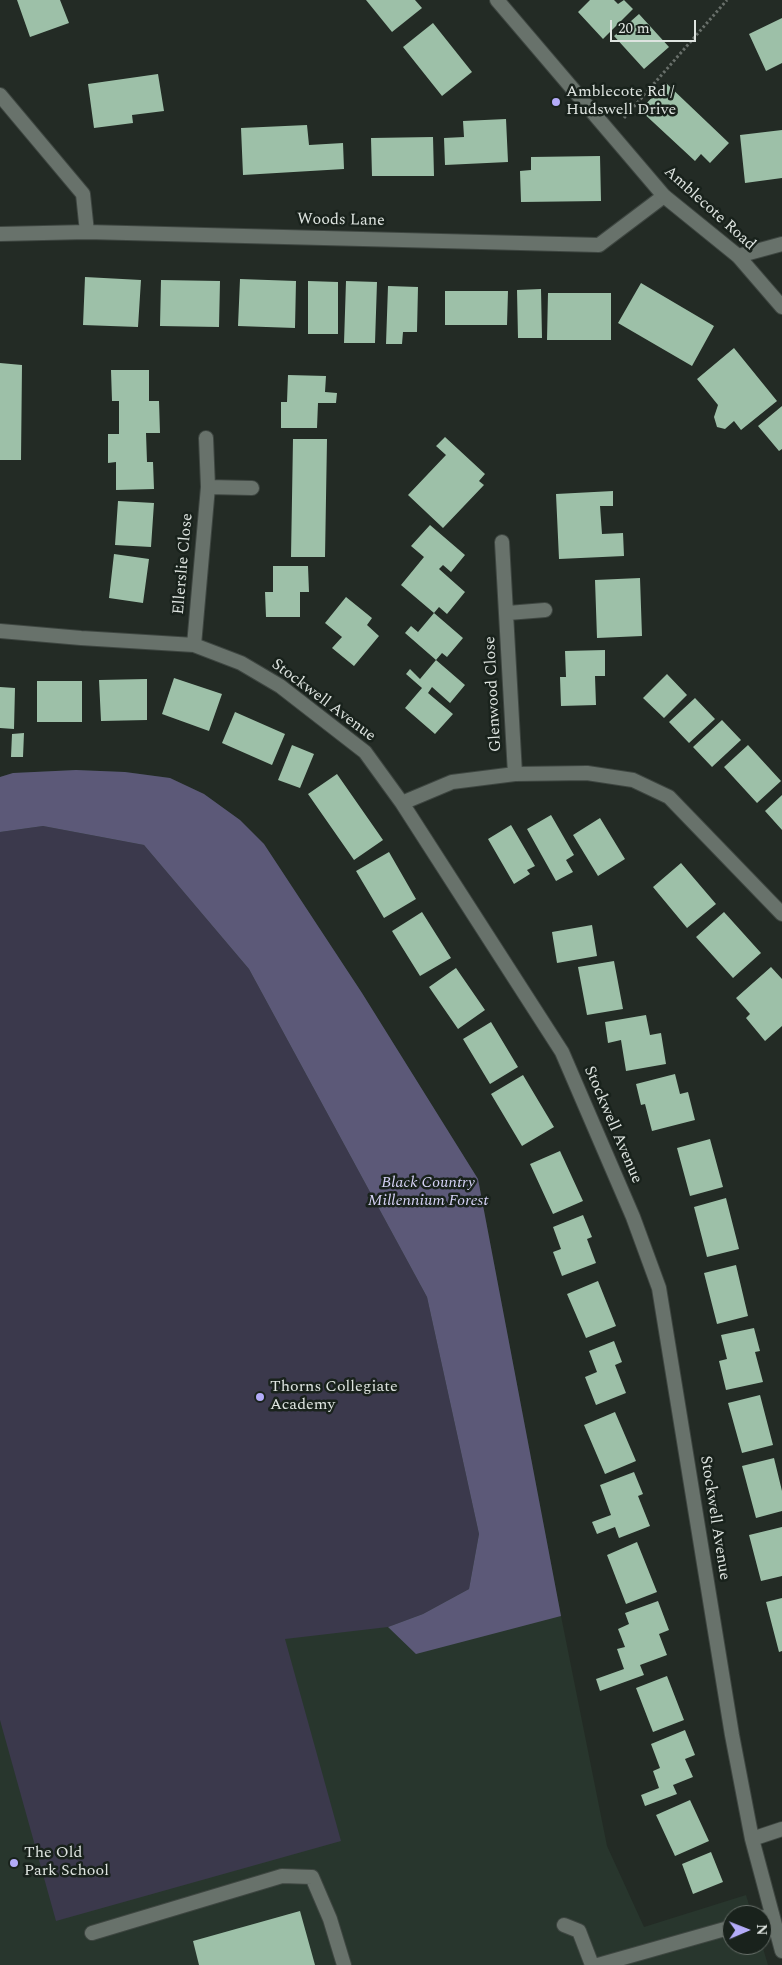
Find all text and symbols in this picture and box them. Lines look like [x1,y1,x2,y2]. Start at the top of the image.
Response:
scale bar [612,10,698,42]
text: 20 m [618,17,650,40]
place label: Amblecote Rd / Hudswell Drive [566,83,676,121]
marker: Amblecote Rd / Hudswell Drive [550,96,562,108]
street label: Amblecote Road [659,163,759,255]
street label: Woods Lane [297,211,385,231]
street label: Ellerslie Close [170,512,198,616]
street label: Glenwood Close [481,636,507,752]
street label: Stockwell Avenue [267,656,379,746]
street label: Stockwell Avenue [579,1063,645,1187]
park label: Black Country Millennium Forest [368,1174,488,1212]
place label: Thorns Collegiate Academy [270,1378,398,1416]
marker: Thorns Collegiate Academy [254,1391,266,1403]
street label: Stockwell Avenue [695,1454,733,1582]
place label: The Old Park School [24,1844,109,1882]
marker: The Old Park School [8,1857,20,1869]
north arrow [722,1905,772,1955]
text: N [751,1924,772,1936]

